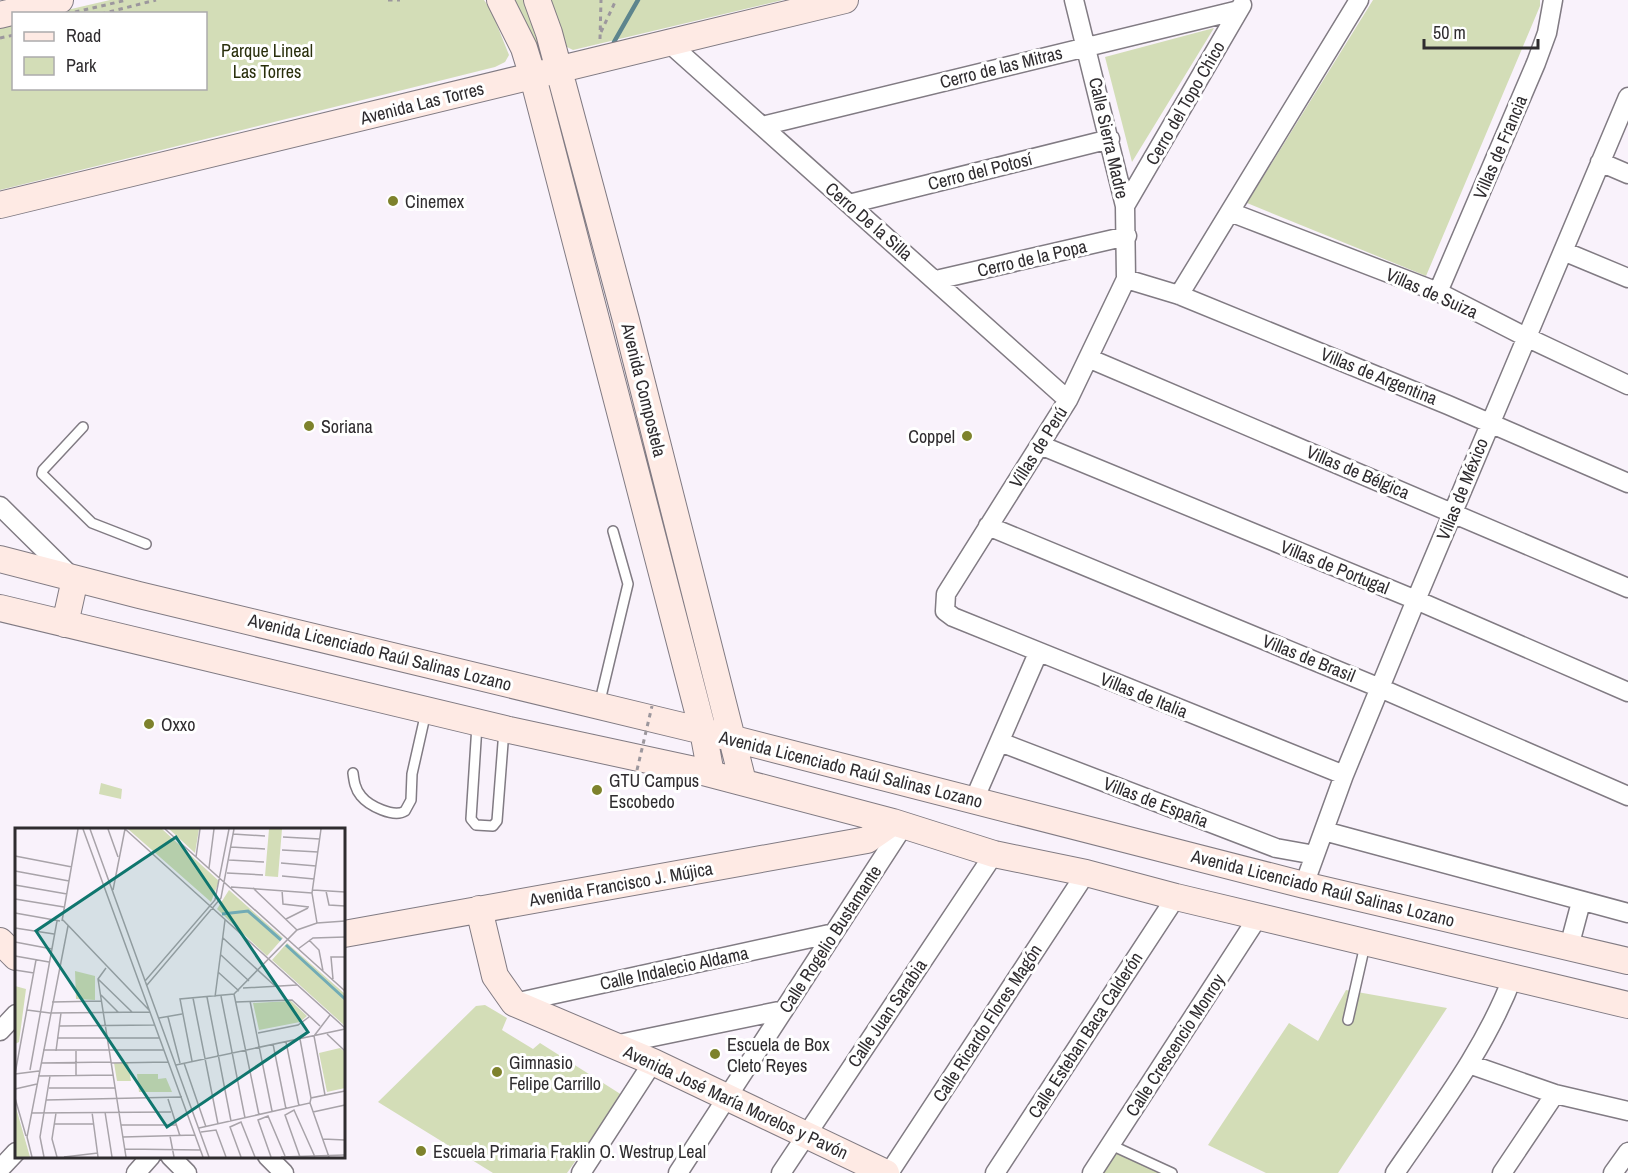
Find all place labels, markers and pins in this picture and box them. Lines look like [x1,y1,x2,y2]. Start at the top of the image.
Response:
place label: Cinemex [405,189,465,214]
marker: Cinemex [386,194,400,208]
place label: Soriana [321,414,373,439]
marker: Soriana [302,419,316,433]
place label: Coppel [908,424,955,449]
marker: Coppel [960,429,974,443]
place label: Oxxo [161,712,195,737]
marker: Oxxo [142,717,156,731]
place label: GTU Campus Escobedo [609,768,699,814]
marker: GTU Campus Escobedo [590,783,604,797]
place label: Escuela de Box Cleto Reyes [727,1032,830,1078]
marker: Escuela de Box Cleto Reyes [708,1047,722,1061]
place label: Gimnasio Felipe Carrillo [509,1050,601,1096]
marker: Gimnasio Felipe Carrillo [490,1065,504,1079]
place label: Escuela Primaria Fraklin O. Westrup Leal [433,1139,706,1164]
marker: Escuela Primaria Fraklin O. Westrup Leal [414,1144,428,1158]

